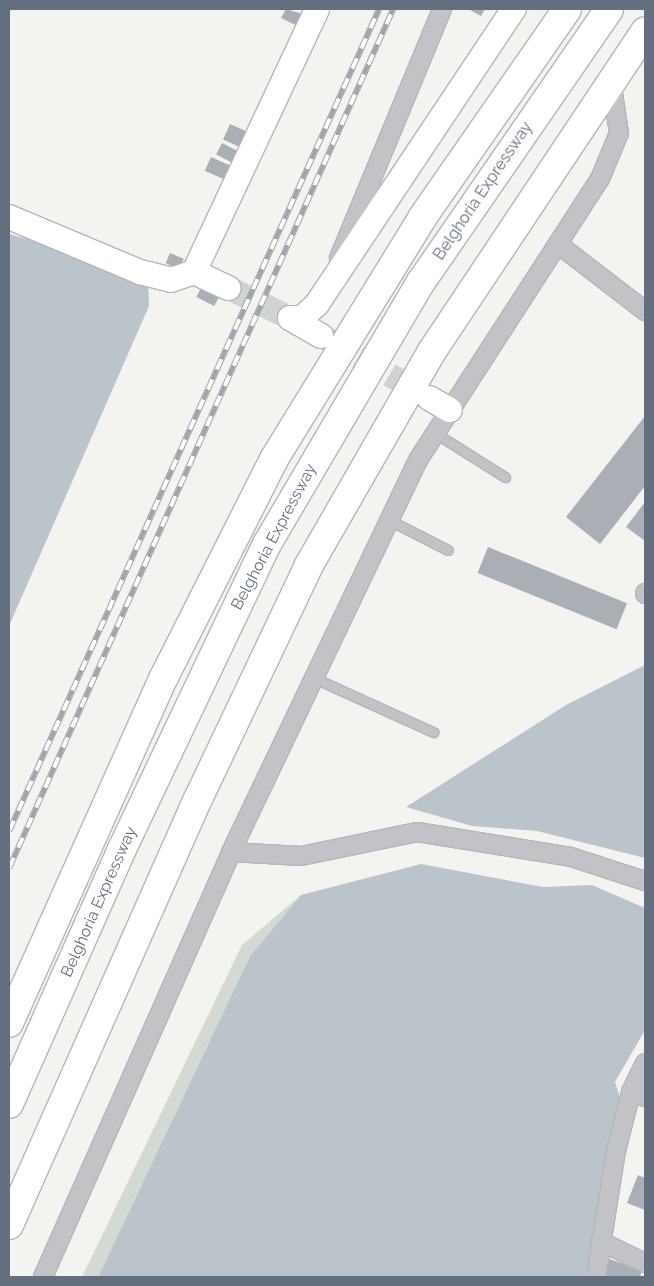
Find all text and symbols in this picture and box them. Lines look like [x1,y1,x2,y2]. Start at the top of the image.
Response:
street label: Belghoria Expressway [430,118,536,264]
street label: Belghoria Expressway [227,461,321,613]
street label: Belghoria Expressway [57,824,141,980]

